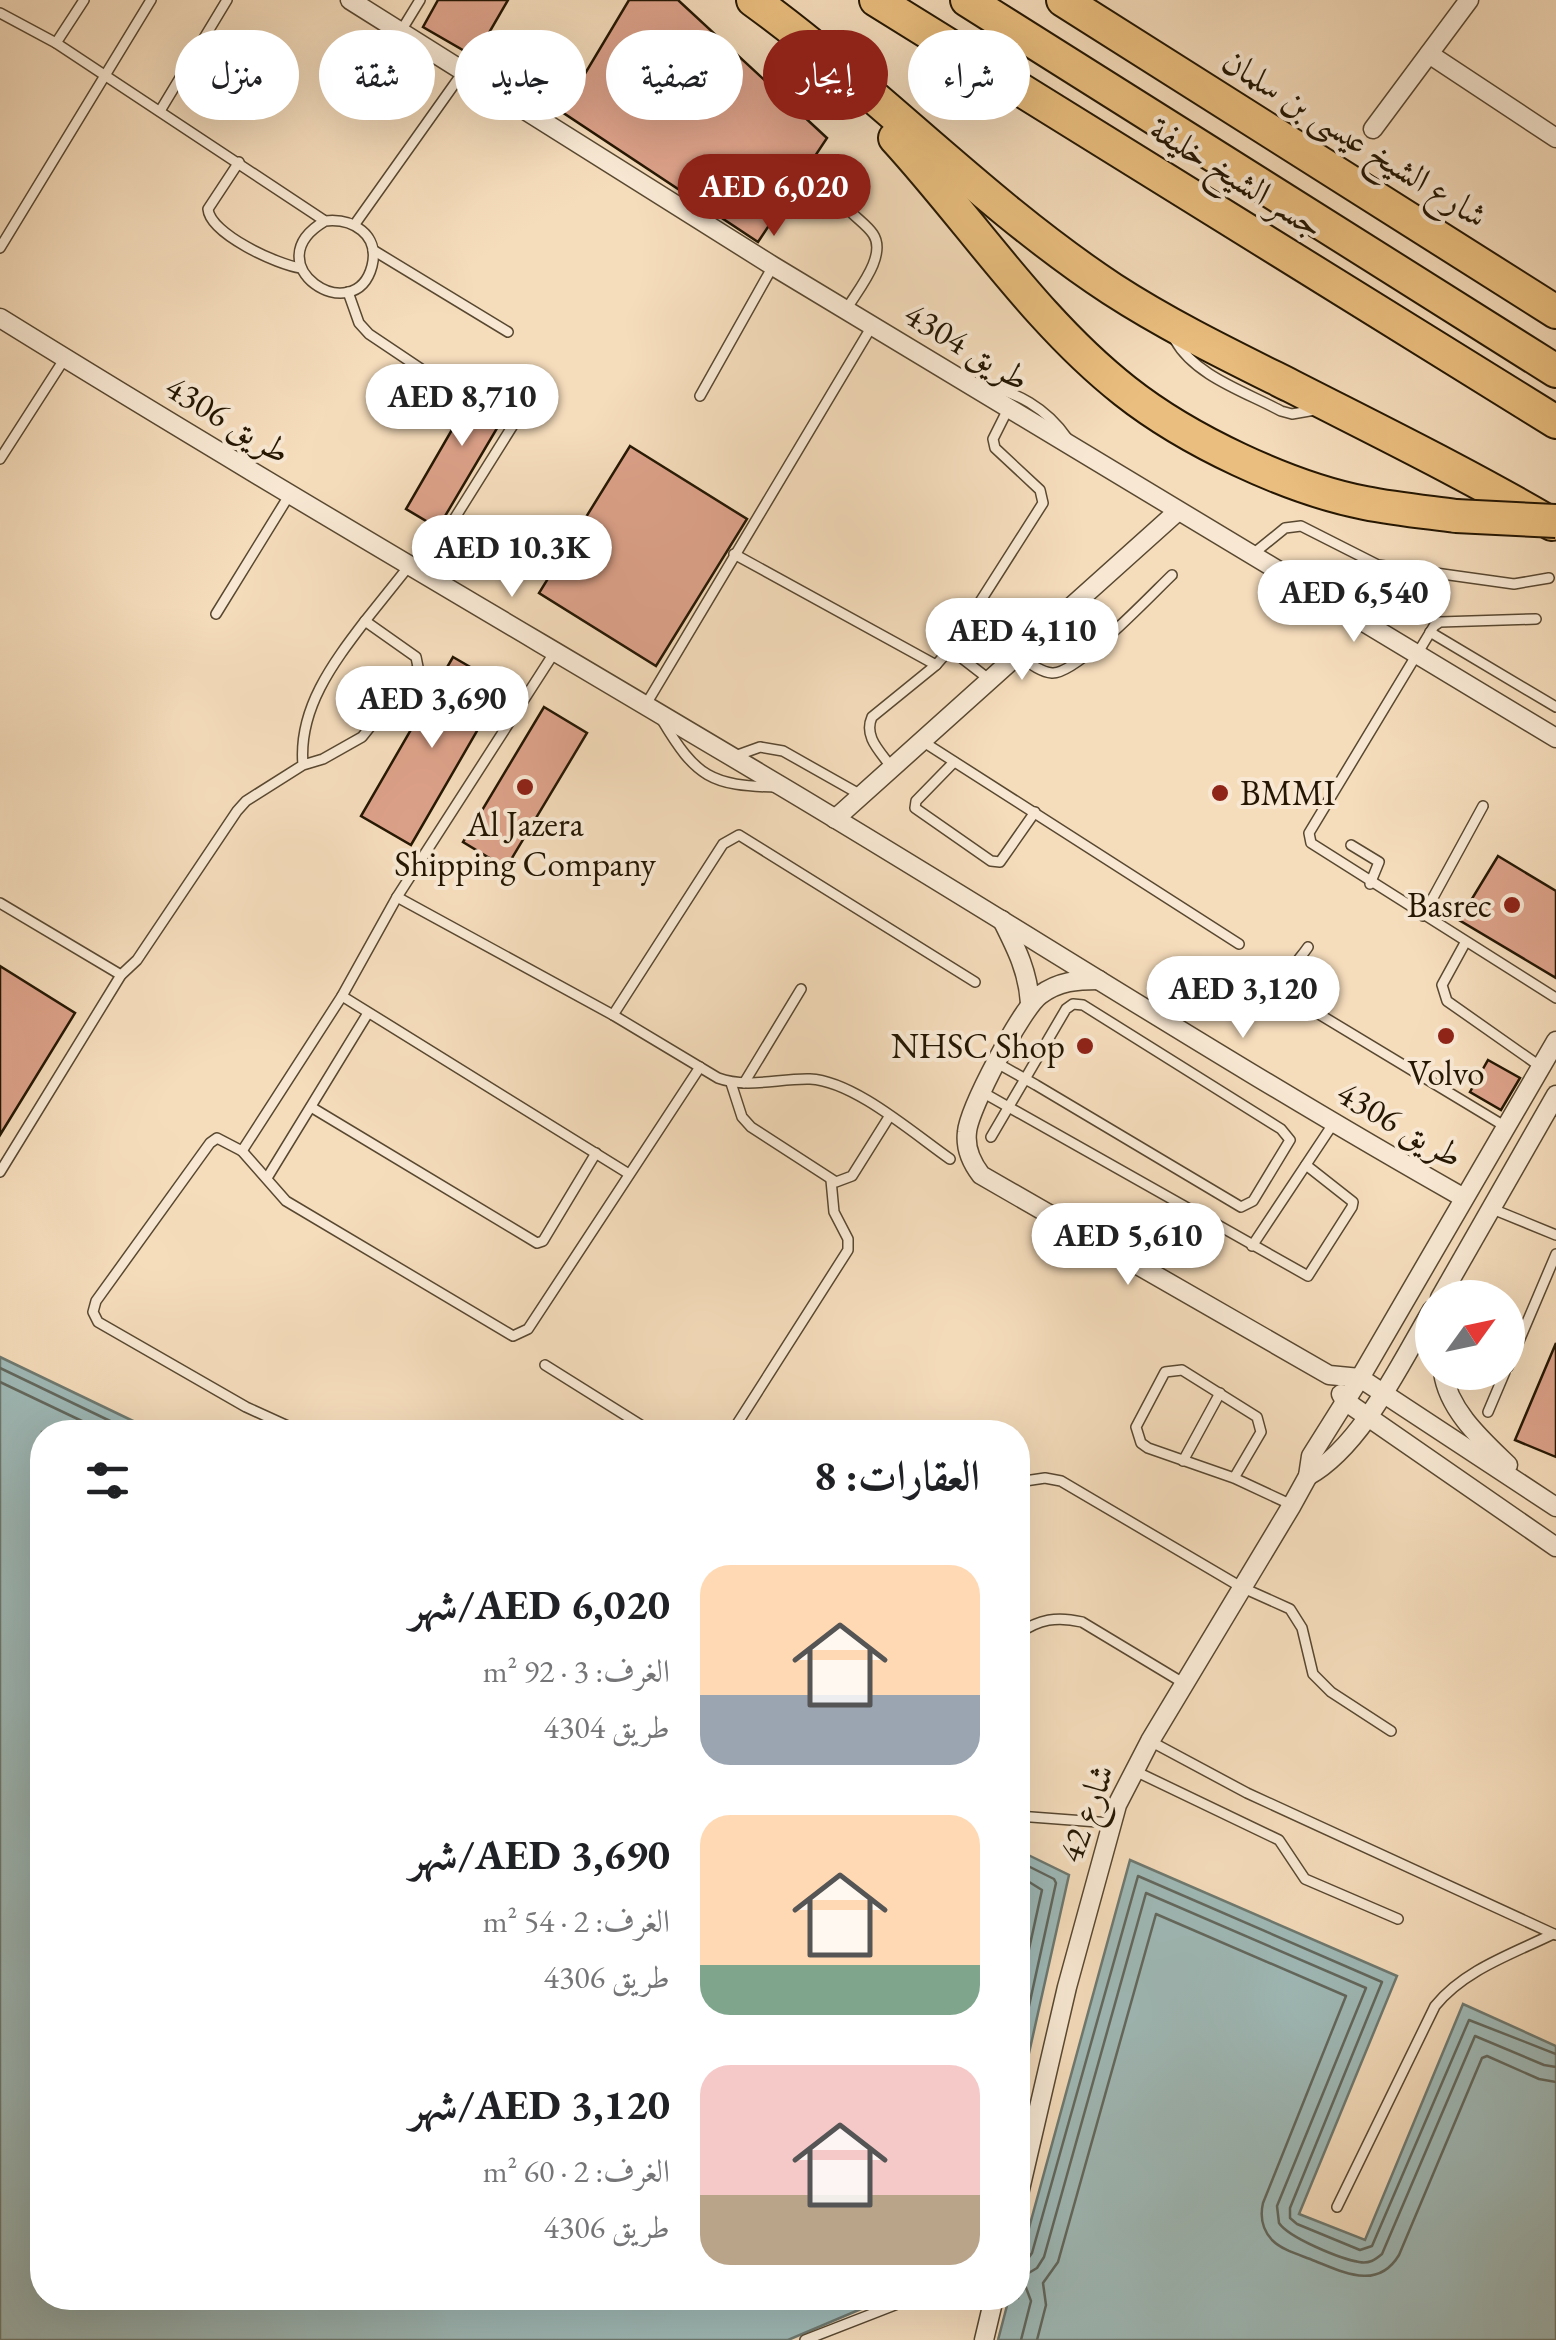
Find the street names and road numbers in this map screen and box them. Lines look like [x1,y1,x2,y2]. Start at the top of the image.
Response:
street label: شارع الشيخ عيسى بن سلمان [1209,38,1496,245]
street label: جسر الشيخ خليفة [1137,105,1333,256]
street label: طريق 4304 [896,291,1038,400]
street label: طريق 4306 [157,364,299,473]
street label: طريق 4306 [1329,1070,1471,1178]
street label: شارع 42 [1047,1758,1131,1871]

